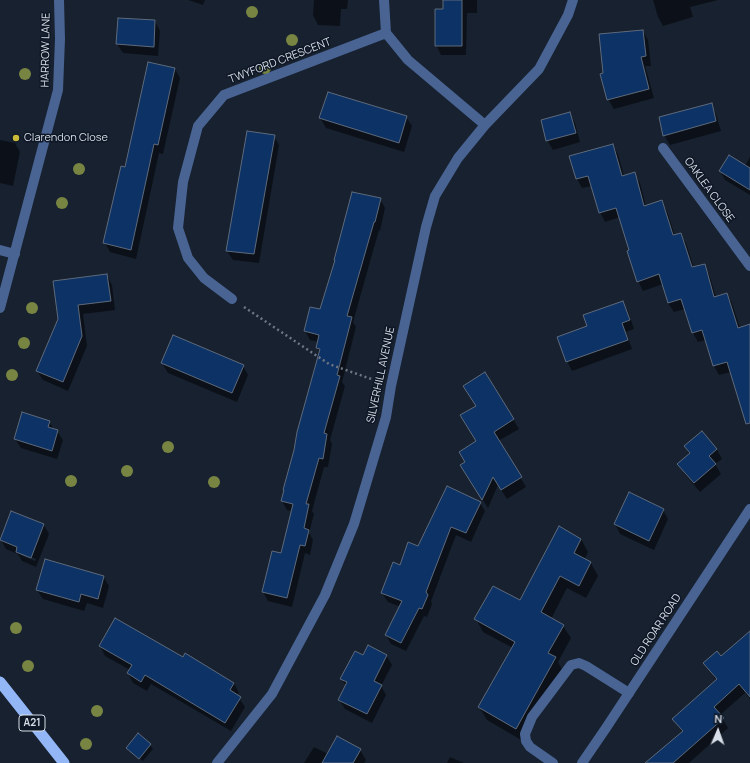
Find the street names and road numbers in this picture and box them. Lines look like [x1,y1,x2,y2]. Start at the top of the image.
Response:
street label: HARROW LANE [39,12,53,88]
street label: TWYFORD CRESCENT [227,35,333,87]
street label: OAKLEA CLOSE [681,155,737,225]
street label: SILVERHILL AVENUE [364,326,398,424]
street label: OLD ROAR ROAD [628,592,684,668]
road number: A21 [19,715,45,731]

